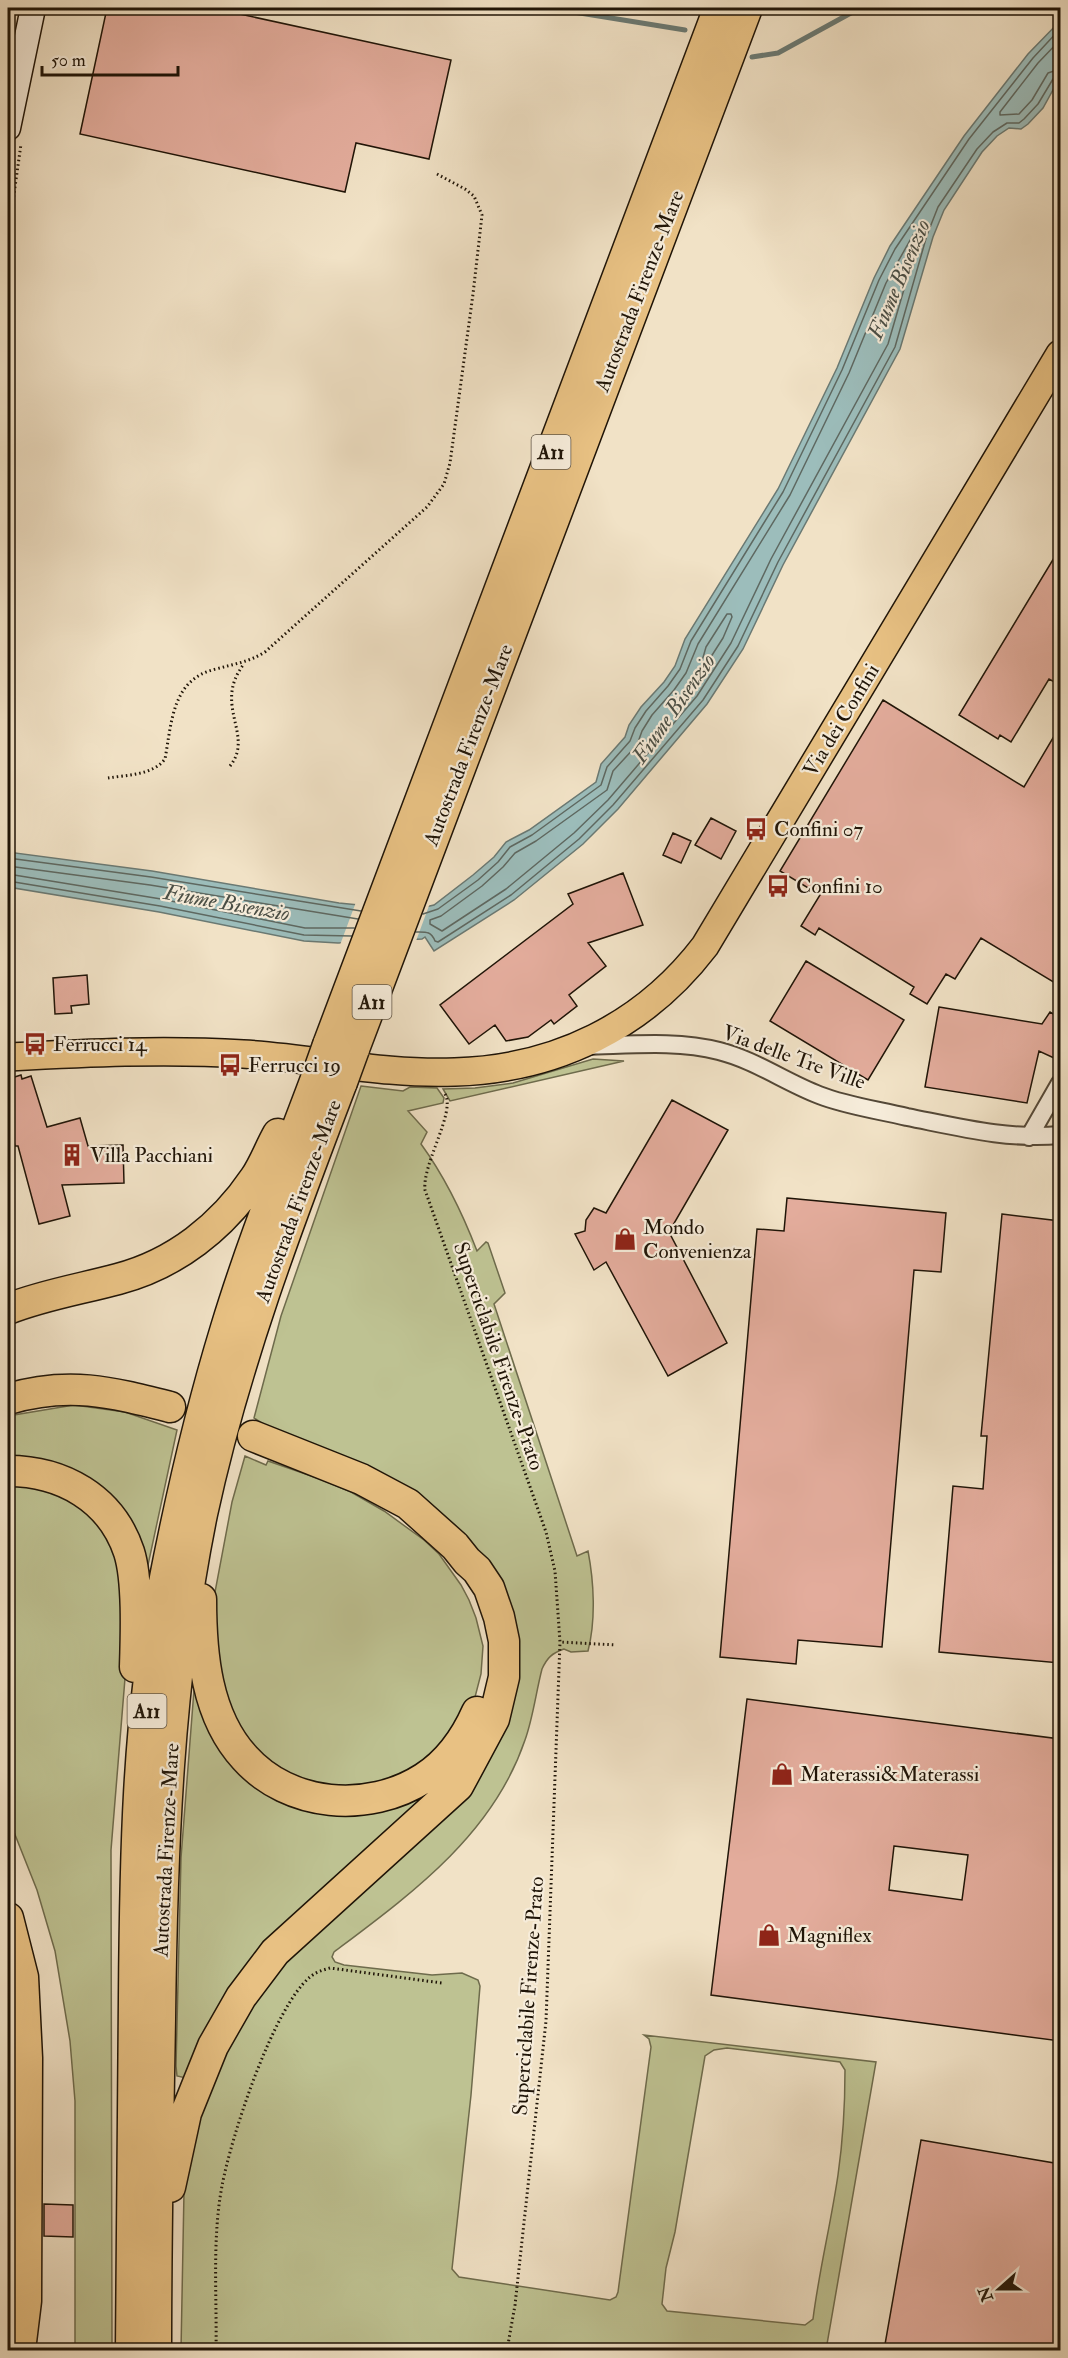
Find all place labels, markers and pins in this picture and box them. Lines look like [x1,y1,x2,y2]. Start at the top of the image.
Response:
bus stop icon: Confini 07 [743,816,769,842]
place label: Confini 07 [774,816,863,843]
bus stop icon: Confini 10 [765,873,791,899]
place label: Confini 10 [796,873,883,900]
bus stop icon: Ferrucci 14 [22,1031,48,1057]
place label: Ferrucci 14 [53,1031,148,1058]
bus stop icon: Ferrucci 19 [217,1052,243,1078]
place label: Ferrucci 19 [248,1052,341,1079]
building icon: Villa Pacchiani [59,1142,85,1168]
place label: Villa Pacchiani [90,1142,214,1169]
place label: Mondo Convenienza [643,1214,752,1265]
shop icon: Mondo Convenienza [612,1226,638,1252]
shop icon: Materassi&Materassi [769,1761,795,1787]
place label: Materassi&Materassi [800,1761,980,1788]
shop icon: Magniflex [756,1922,782,1948]
place label: Magniflex [787,1922,872,1949]

